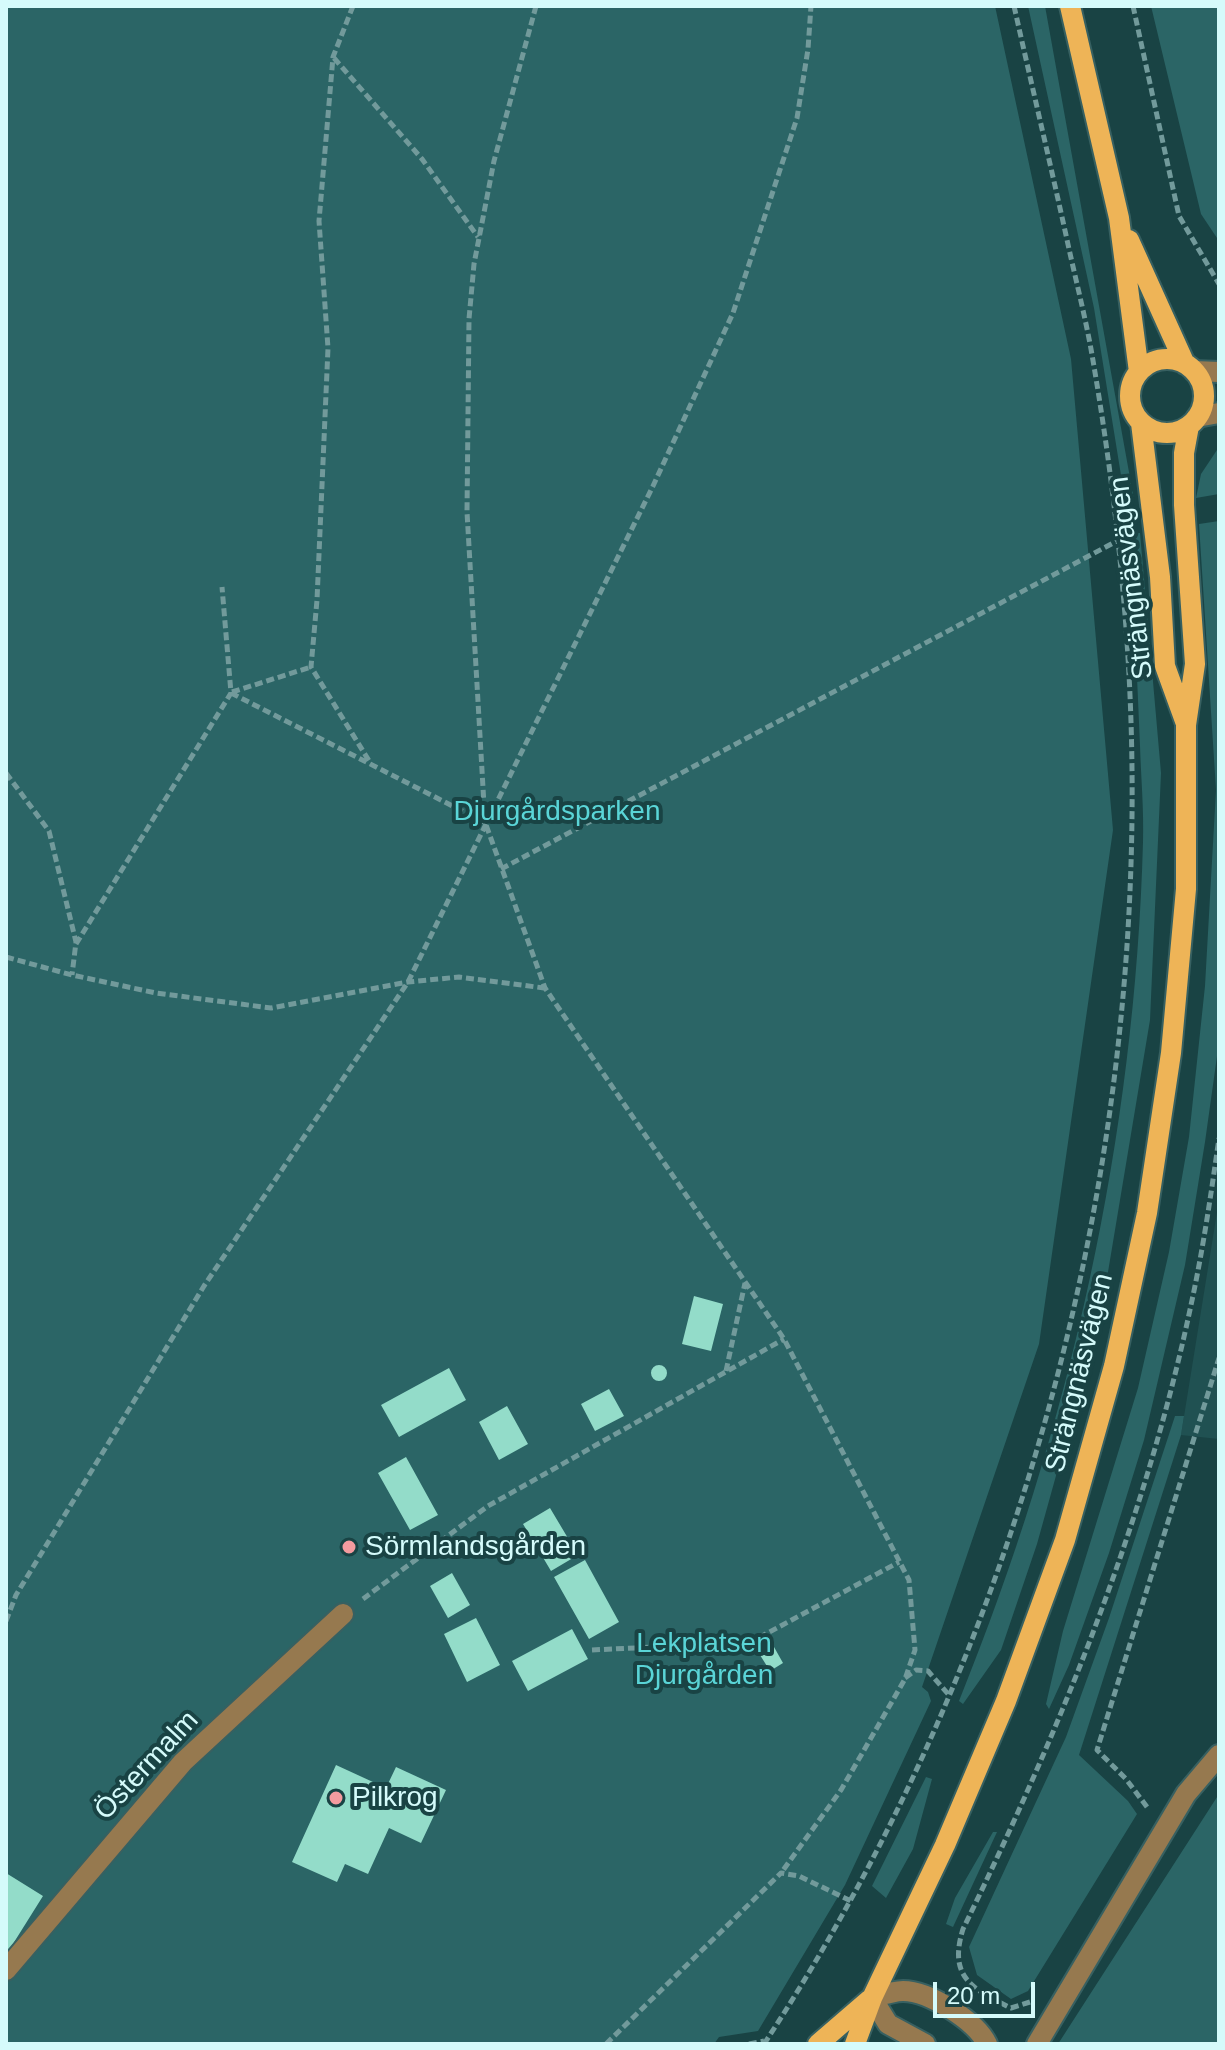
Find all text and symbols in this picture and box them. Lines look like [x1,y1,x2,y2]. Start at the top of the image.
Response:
street label: Strängnäsvägen [1103,475,1161,681]
park label: Djurgårdsparken [454,795,660,829]
street label: Strängnäsvägen [1039,1270,1121,1476]
place label: Sörmlandsgården [365,1530,586,1564]
marker: Sörmlandsgården [340,1538,358,1556]
park label: Lekplatsen Djurgården [635,1627,773,1693]
street label: Östermalm [88,1704,206,1828]
place label: Pilkrog [352,1781,438,1815]
marker: Pilkrog [327,1789,345,1807]
scale bar [937,1966,1039,2016]
text: 20 m [947,1982,1000,2009]

